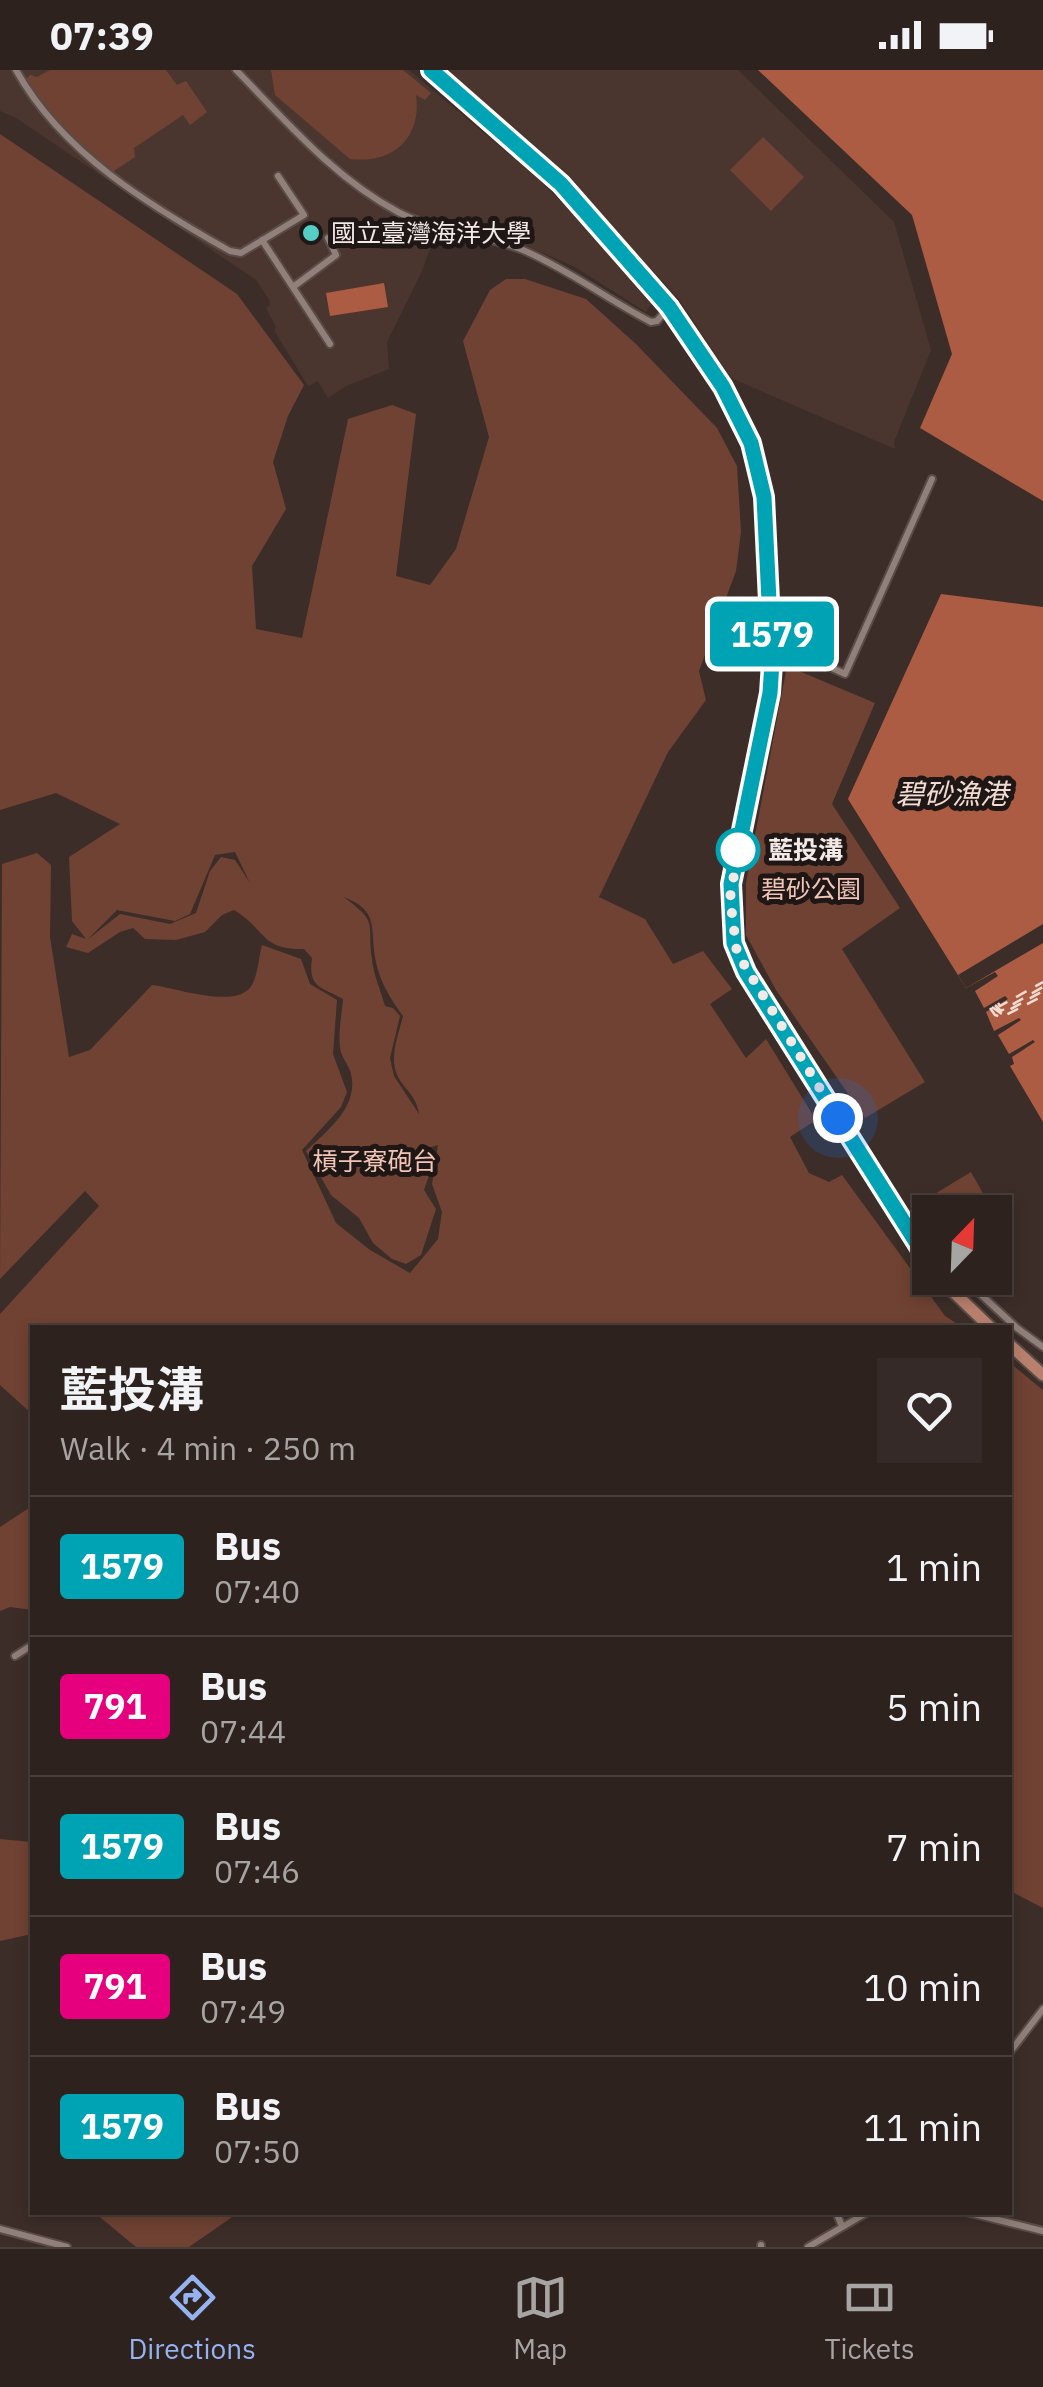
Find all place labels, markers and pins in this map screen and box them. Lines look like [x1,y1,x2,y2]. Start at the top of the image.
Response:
place label: 國立臺灣海洋大學 [331,216,531,249]
marker: 國立臺灣海洋大學 [300,222,322,244]
marker: 藍投溝 [717,829,759,871]
place label: 藍投溝 [768,833,843,866]

